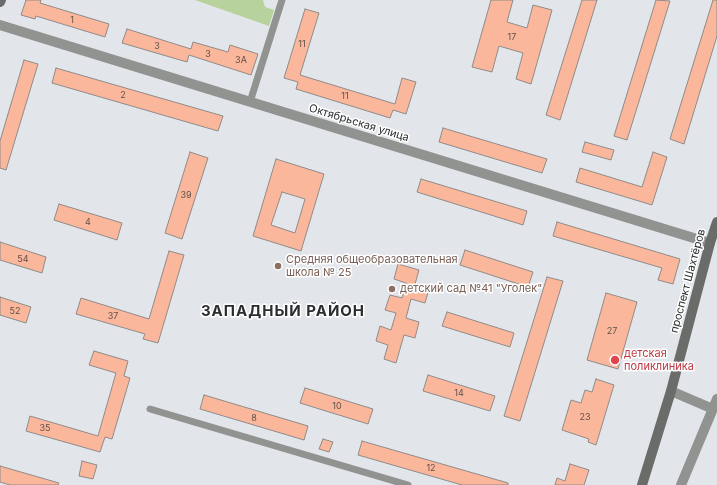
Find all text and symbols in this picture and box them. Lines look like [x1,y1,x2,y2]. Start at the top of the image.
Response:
house number: 1 [70,15,74,25]
house number: 17 [508,32,516,42]
house number: 11 [298,39,306,49]
house number: 3 [154,41,160,51]
house number: 3 [205,49,211,59]
house number: 3А [235,55,247,65]
house number: 2 [120,90,126,100]
house number: 11 [341,91,349,101]
street label: Октябрьская улица [307,102,411,144]
house number: 39 [180,190,192,200]
house number: 4 [85,217,91,227]
street label: проспект Шахтёров [668,228,708,334]
place label: Средняя общеобразовательная школа № 25 [286,253,458,279]
house number: 54 [17,254,29,264]
marker: Средняя общеобразовательная школа № 25 [273,261,283,271]
place label: детский сад №41 "Уголек" [400,282,542,296]
marker: детский сад №41 "Уголек" [387,284,397,294]
district label: ЗАПАДНЫЙ РАЙОН [201,302,365,320]
house number: 52 [10,306,20,316]
house number: 37 [108,311,118,321]
house number: 27 [607,326,617,336]
place label: детская поликлиника [624,347,694,373]
marker: детская поликлиника [609,354,621,366]
house number: 14 [454,388,464,398]
house number: 10 [332,401,342,411]
house number: 23 [579,412,591,422]
house number: 8 [251,413,257,423]
house number: 35 [39,423,51,433]
house number: 12 [426,463,436,473]

